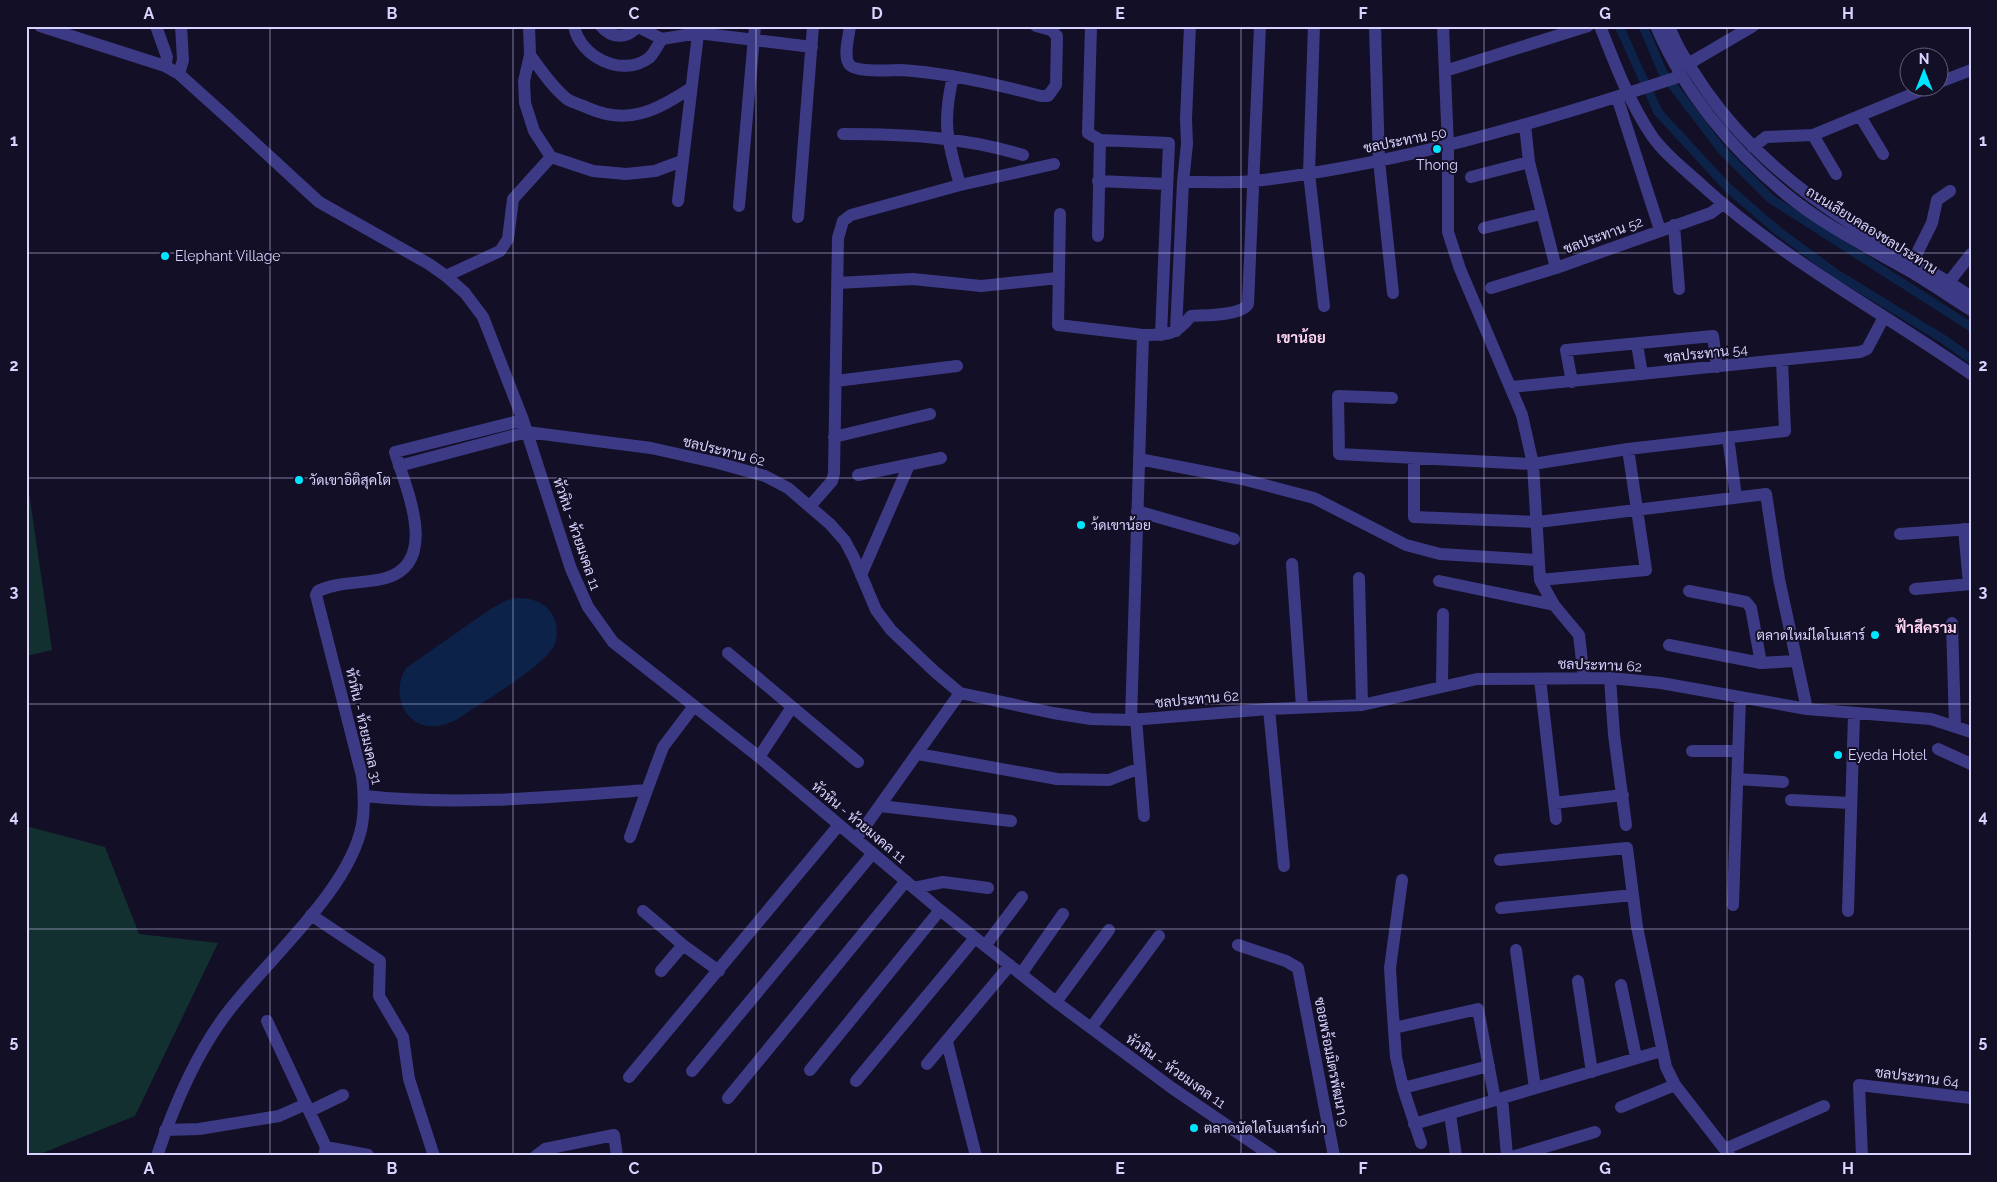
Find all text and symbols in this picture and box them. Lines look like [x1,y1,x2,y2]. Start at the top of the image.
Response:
text: A [144,4,155,23]
text: B [387,4,398,23]
text: C [629,4,640,23]
text: D [871,4,883,23]
text: E [1115,4,1125,23]
text: F [1358,4,1368,23]
text: G [1599,4,1611,23]
text: H [1842,4,1854,23]
north arrow [1900,48,1950,98]
text: N [1919,51,1929,67]
street label: ชลประทาน 50 [1362,124,1448,156]
text: 1 [10,131,18,150]
text: 1 [1979,131,1987,150]
marker: Thong [1431,143,1443,155]
place label: Thong [1416,157,1458,173]
street label: ถนนเลียบคลองชลประทาน [1804,182,1941,277]
street label: ชลประทาน 52 [1561,213,1645,257]
place label: Elephant Village [175,248,281,264]
marker: Elephant Village [159,250,171,262]
district label: เขาน้อย [1276,328,1326,347]
street label: ชลประทาน 54 [1664,341,1749,365]
text: 2 [9,356,19,375]
text: 2 [1978,356,1988,375]
street label: ชลประทาน 62 [681,433,767,469]
place label: วัดเขาอิติสุคโต [309,472,391,490]
marker: วัดเขาอิติสุคโต [293,474,305,486]
street label: หัวหิน - ห้วยมงคล 11 [550,475,605,592]
place label: ว้ดเขาน้อย [1091,516,1151,533]
marker: ว้ดเขาน้อย [1075,519,1087,531]
text: 3 [10,582,19,601]
text: 3 [1979,582,1988,601]
district label: ฟ้าสีคราม [1895,618,1957,637]
place label: ตลาดใหม่ไดโนเสาร์ [1757,626,1865,643]
marker: ตลาดใหม่ไดโนเสาร์ [1869,629,1881,641]
street label: ชลประทาน 62 [1558,656,1642,674]
street label: หัวหิน - ห้วยมงคล 31 [343,666,386,786]
street label: ชลประทาน 62 [1154,687,1240,711]
place label: Eyeda Hotel [1848,747,1927,763]
marker: Eyeda Hotel [1832,749,1844,761]
street label: หัวหิน - ห้วยมงคล 11 [809,777,910,866]
text: 4 [9,807,19,826]
text: 4 [1978,807,1988,826]
street label: ซอยพร้อมมิตรพัฒนา 9 [1312,996,1353,1128]
street label: หัวหิน - ห้วยมงคล 11 [1123,1030,1230,1111]
text: 5 [10,1032,19,1051]
text: 5 [1979,1032,1988,1051]
street label: ชลประทาน 64 [1874,1064,1960,1090]
place label: ตลาดนัดไดโนเสาร์เก่า [1204,1119,1326,1136]
marker: ตลาดนัดไดโนเสาร์เก่า [1188,1122,1200,1134]
text: A [144,1159,155,1178]
text: B [387,1159,398,1178]
text: C [629,1159,640,1178]
text: D [871,1159,883,1178]
text: E [1115,1159,1125,1178]
text: F [1358,1159,1368,1178]
text: G [1599,1159,1611,1178]
text: H [1842,1159,1854,1178]

